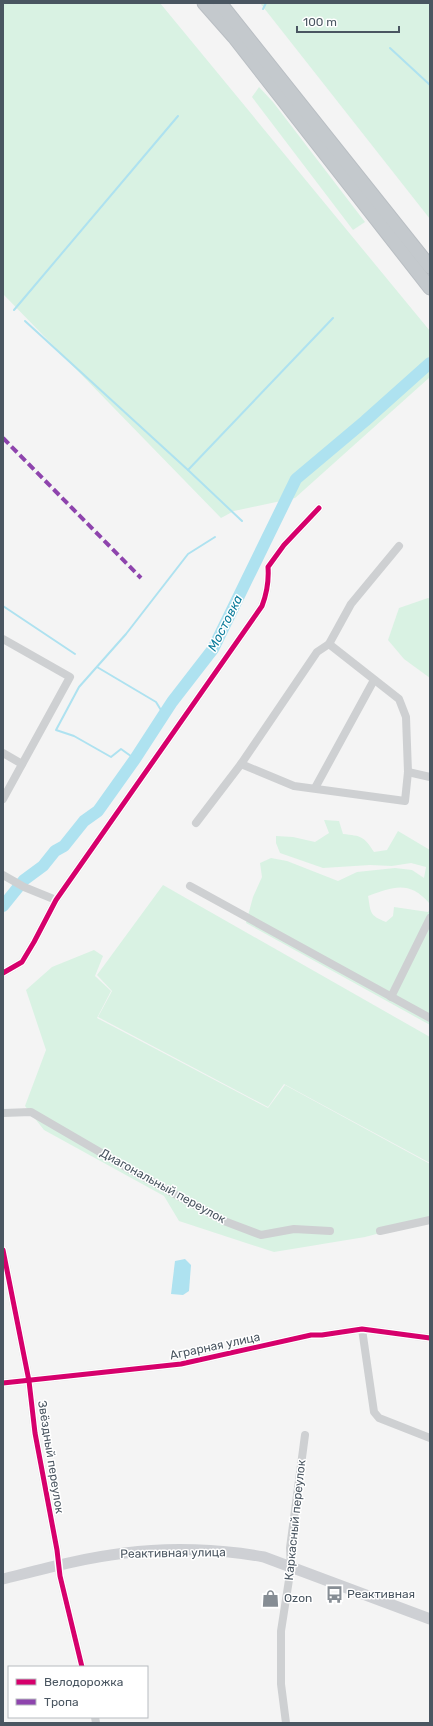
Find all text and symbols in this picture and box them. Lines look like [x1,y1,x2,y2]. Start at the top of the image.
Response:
scale bar [297,8,399,34]
text: 100 m [303,15,337,29]
water label: Мостовка [205,592,246,654]
street label: Диагональный переулок [98,1146,229,1227]
street label: Аграрная улица [169,1330,261,1362]
street label: Звёздный переулок [35,1399,67,1515]
street label: Каркасный переулок [282,1458,308,1581]
street label: Реактивная улица [120,1545,226,1561]
bus stop icon: Реактивная [324,1584,344,1604]
place label: Реактивная [347,1587,415,1601]
shop icon: Ozon [261,1588,281,1608]
place label: Ozon [284,1591,312,1605]
legend [8,1666,148,1718]
text: Велодорожка [44,1675,123,1689]
text: Тропа [44,1695,79,1709]

